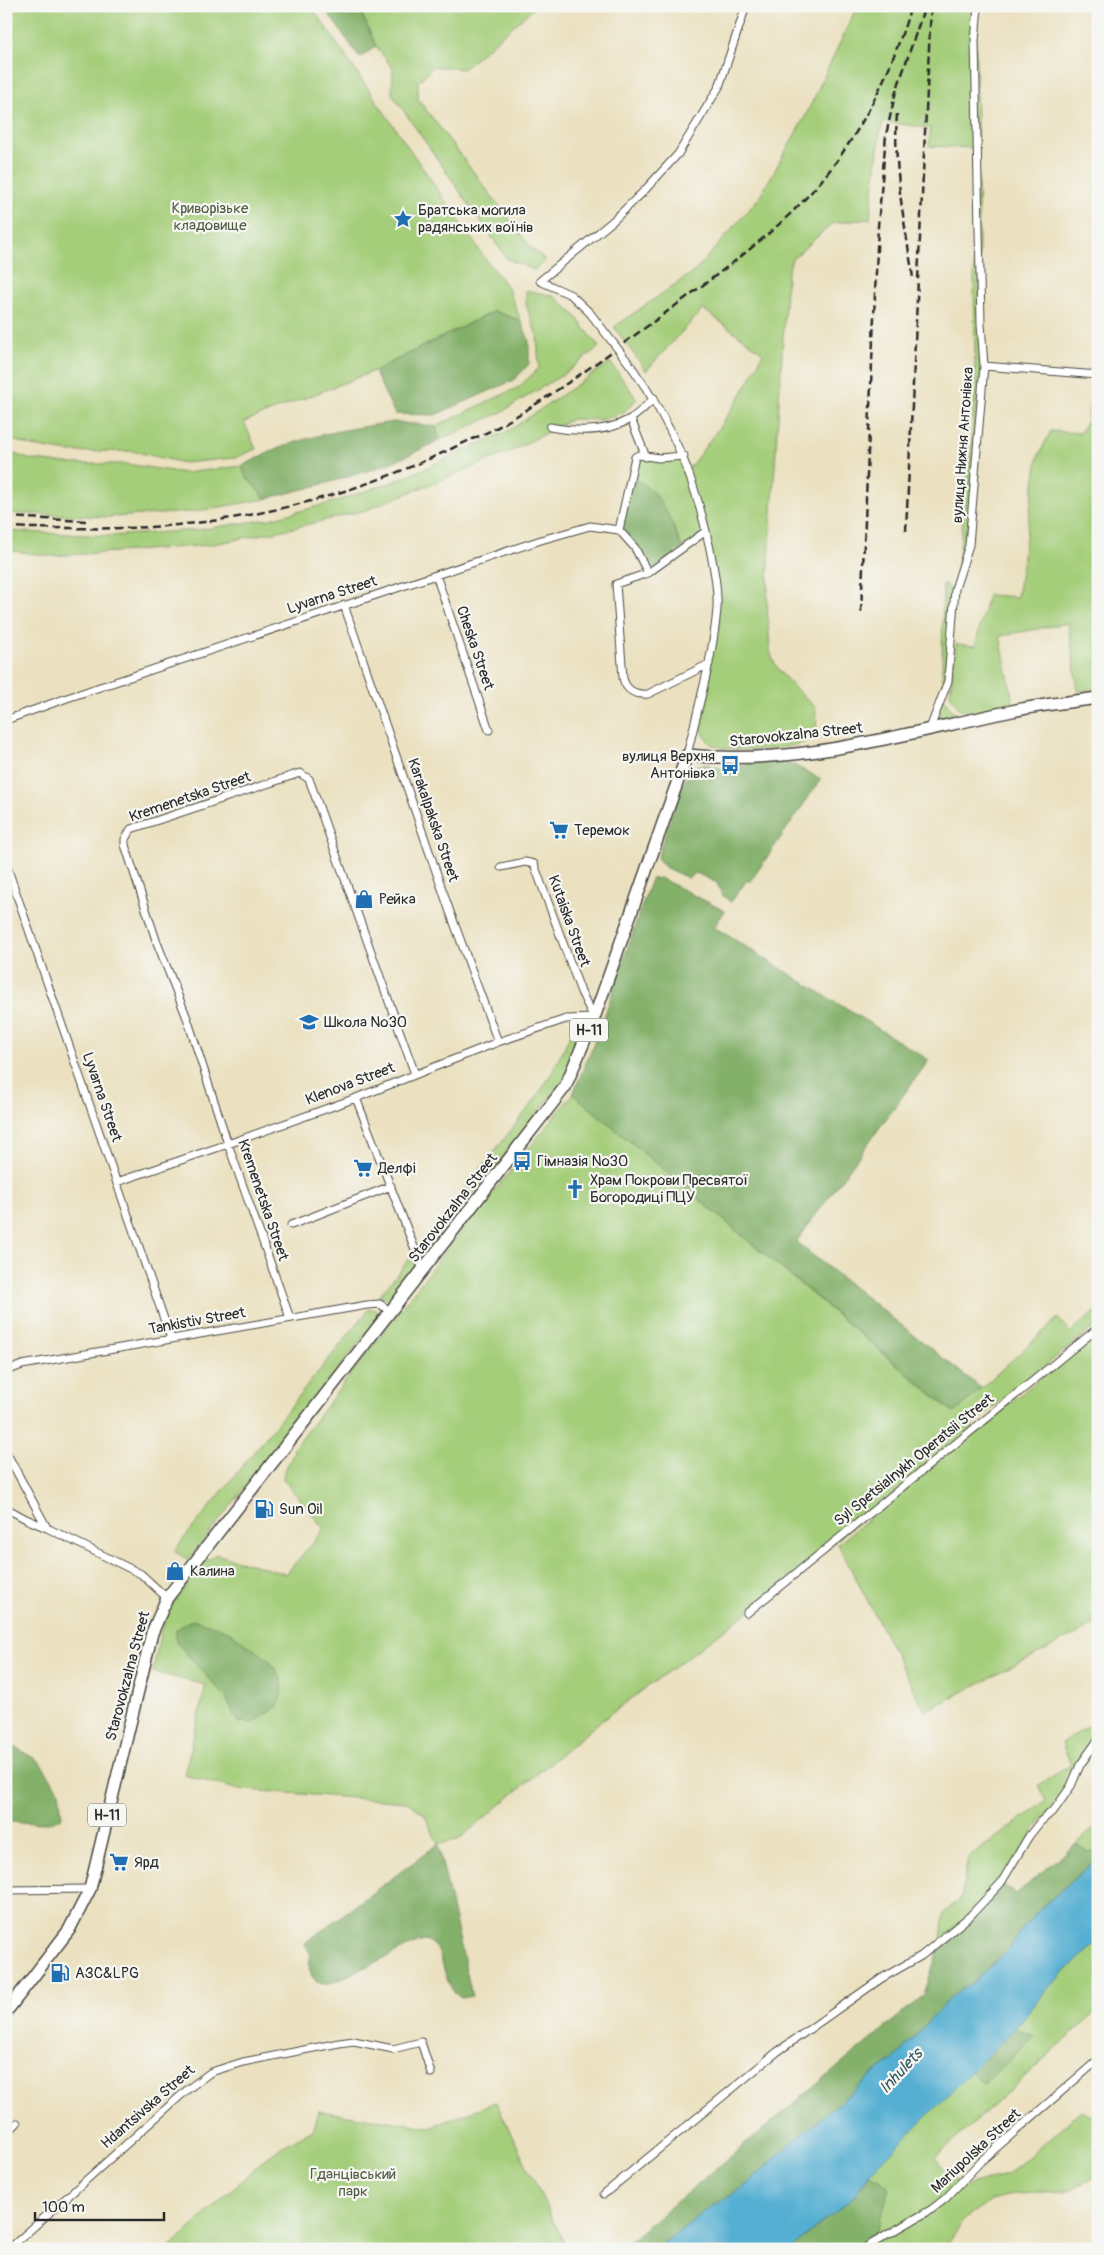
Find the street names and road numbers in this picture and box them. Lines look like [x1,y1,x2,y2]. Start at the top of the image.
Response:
street label: вулиця Нижня Антонівка [948,366,978,524]
street label: Lyvarna Street [285,571,380,618]
street label: Cheska Street [452,604,499,693]
street label: Starovokzalna Street [729,718,864,751]
street label: Karakalpakska Street [403,756,463,885]
street label: Kremenetska Street [127,767,254,827]
street label: Kutaiska Street [544,873,595,970]
road number: Н-11 [570,1018,608,1042]
street label: Lyvarna Street [78,1050,126,1145]
street label: Klenova Street [303,1058,398,1110]
street label: Kremenetska Street [233,1137,293,1264]
street label: Starovokzalna Street [404,1149,502,1267]
street label: Tankistiv Street [147,1303,248,1339]
street label: Syl Spetsialnykh Operatsii Street [830,1389,999,1530]
street label: Starovokzalna Street [102,1608,155,1743]
road number: Н-11 [88,1804,126,1826]
street label: Hdantsivska Street [97,2060,200,2153]
street label: Mariupolska Street [927,2104,1026,2197]

